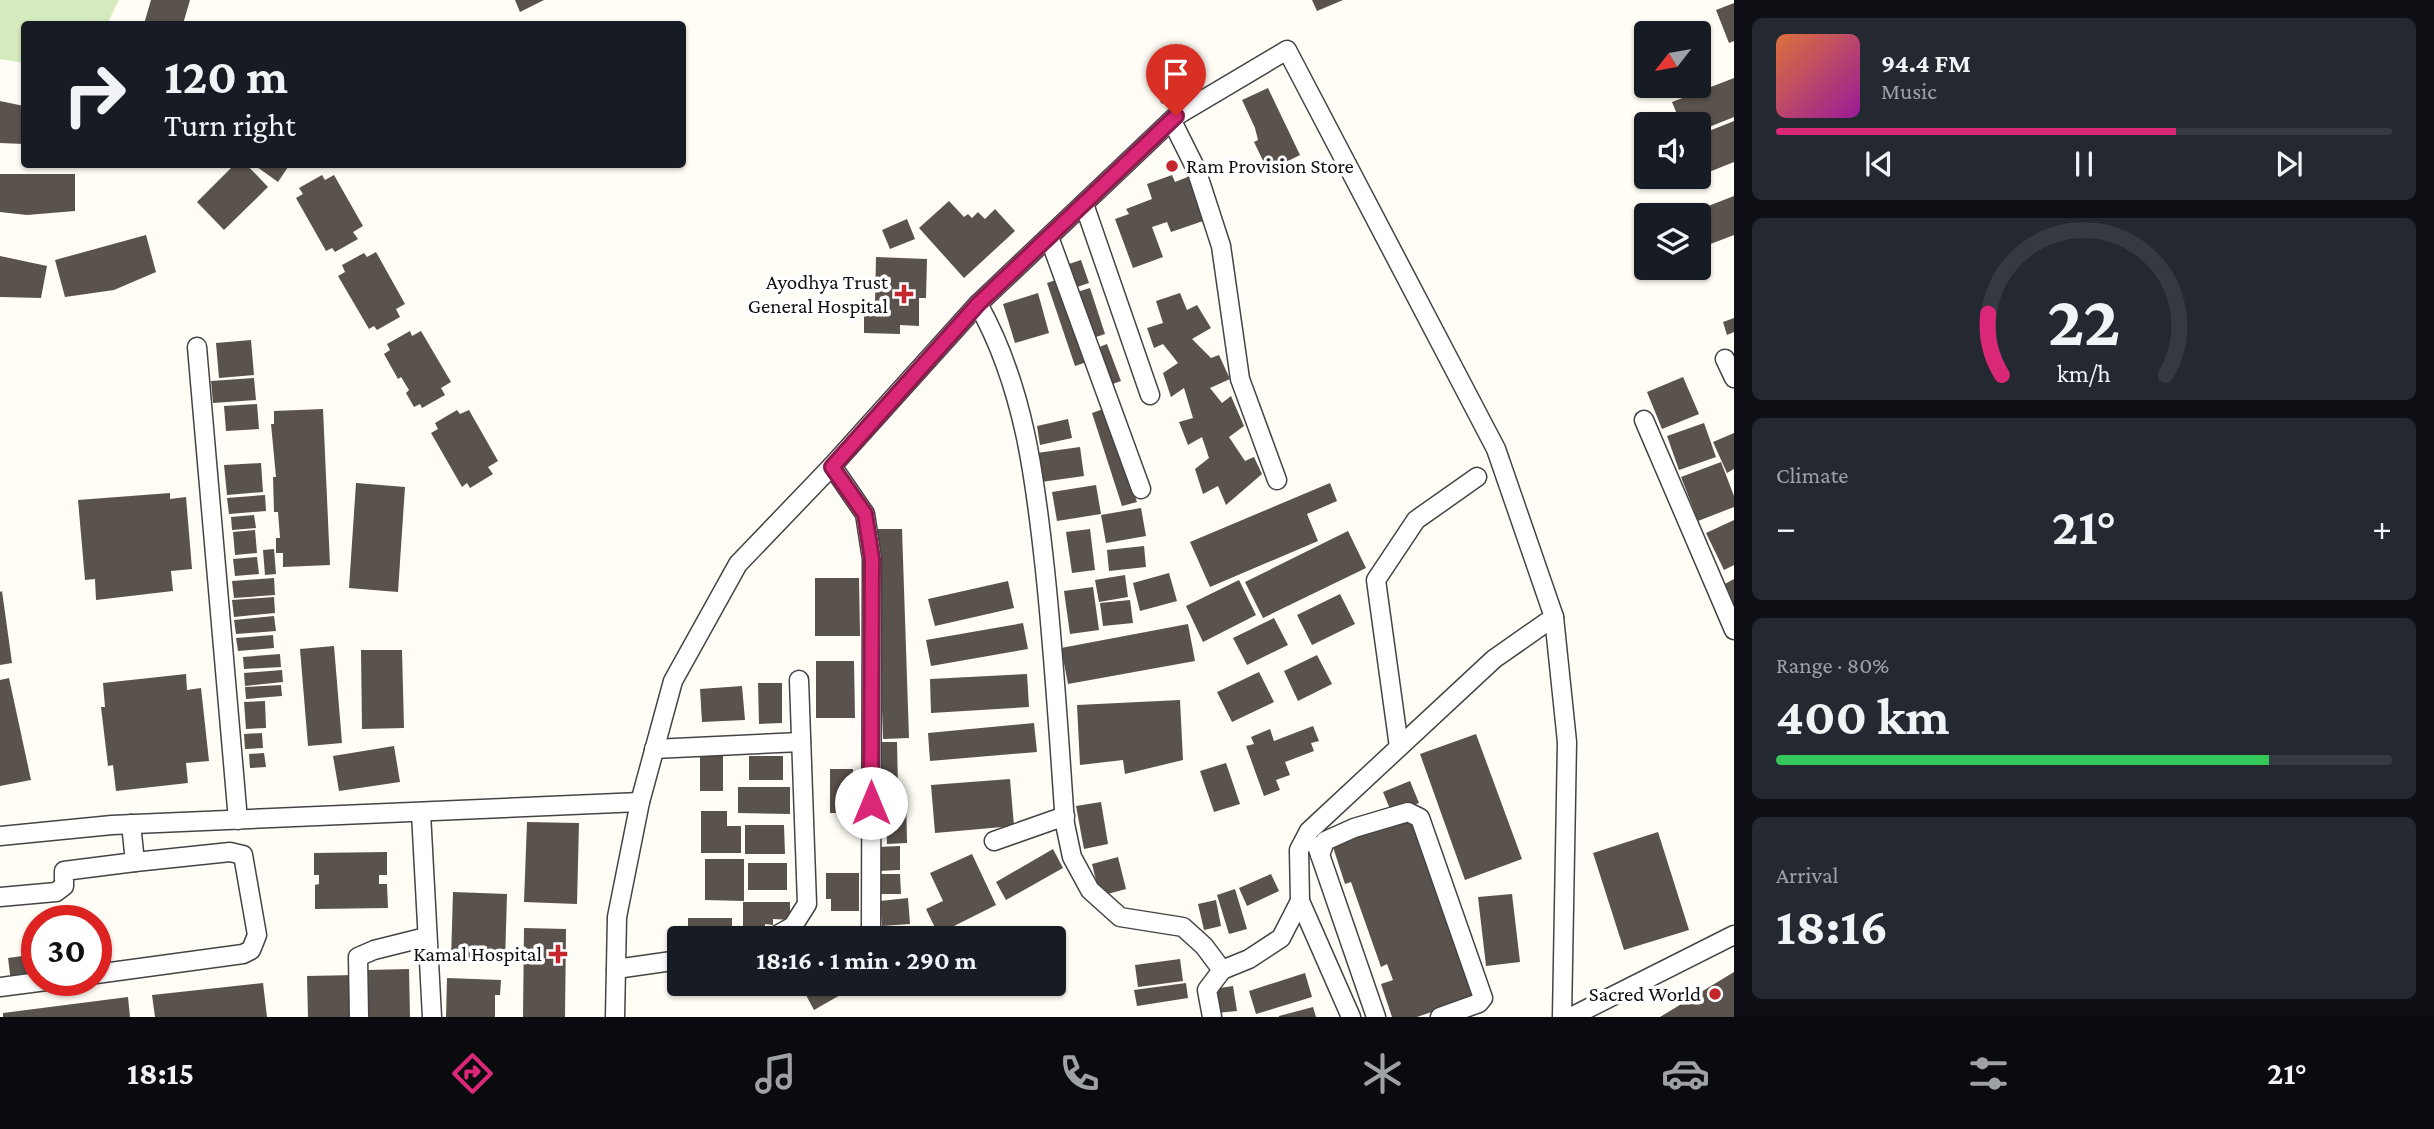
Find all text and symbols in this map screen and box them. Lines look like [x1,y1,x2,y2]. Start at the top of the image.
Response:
north arrow [1634,21,1712,98]
map controls [1634,21,1711,280]
pin [1146,44,1206,116]
icon: right [49,49,140,140]
text: 120 m [164,49,288,104]
text: 94.4 FM [1881,49,1971,78]
icon: arrive [1157,55,1195,93]
text: Music [1881,78,1937,104]
text: Turn right [164,107,296,143]
button: sound [1634,112,1711,189]
icon: previous [1860,145,1898,183]
icon: pause [2065,145,2103,183]
icon: next [2270,145,2308,183]
place label: Ram Provision Store [1186,154,1354,178]
marker: Ram Provision Store [1164,158,1180,174]
button: layers [1634,203,1711,280]
place label: Ayodhya Trust General Hospital [748,270,889,318]
text: 22 [2047,280,2121,361]
marker: Ayodhya Trust General Hospital [894,284,914,304]
text: km/h [2057,360,2111,387]
text: Climate [1776,462,1848,488]
text: 21° [2052,497,2116,555]
text: − [1776,506,1796,548]
text: + [2372,506,2392,548]
text: Range · 80% [1776,652,1889,678]
text: 400 km [1776,687,1949,745]
position arrow [834,766,908,840]
text: Arrival [1776,862,1839,888]
text: 18:16 [1776,897,1888,955]
speed limit sign: 30 [21,905,112,996]
place label: Kamal Hospital [413,942,542,966]
marker: Kamal Hospital [548,944,568,964]
text: 18:16 · 1 min · 290 m [756,946,977,975]
place label: Sacred World [1589,982,1701,1006]
marker: Sacred World [1707,986,1723,1002]
icon: directions [448,1049,497,1098]
icon: music [751,1049,800,1098]
icon: phone [1055,1049,1104,1098]
icon: climate [1358,1049,1407,1098]
icon: car [1661,1049,1710,1098]
icon: filters [1964,1049,2013,1098]
text: 18:15 [127,1055,194,1091]
text: 21° [2267,1055,2307,1091]

